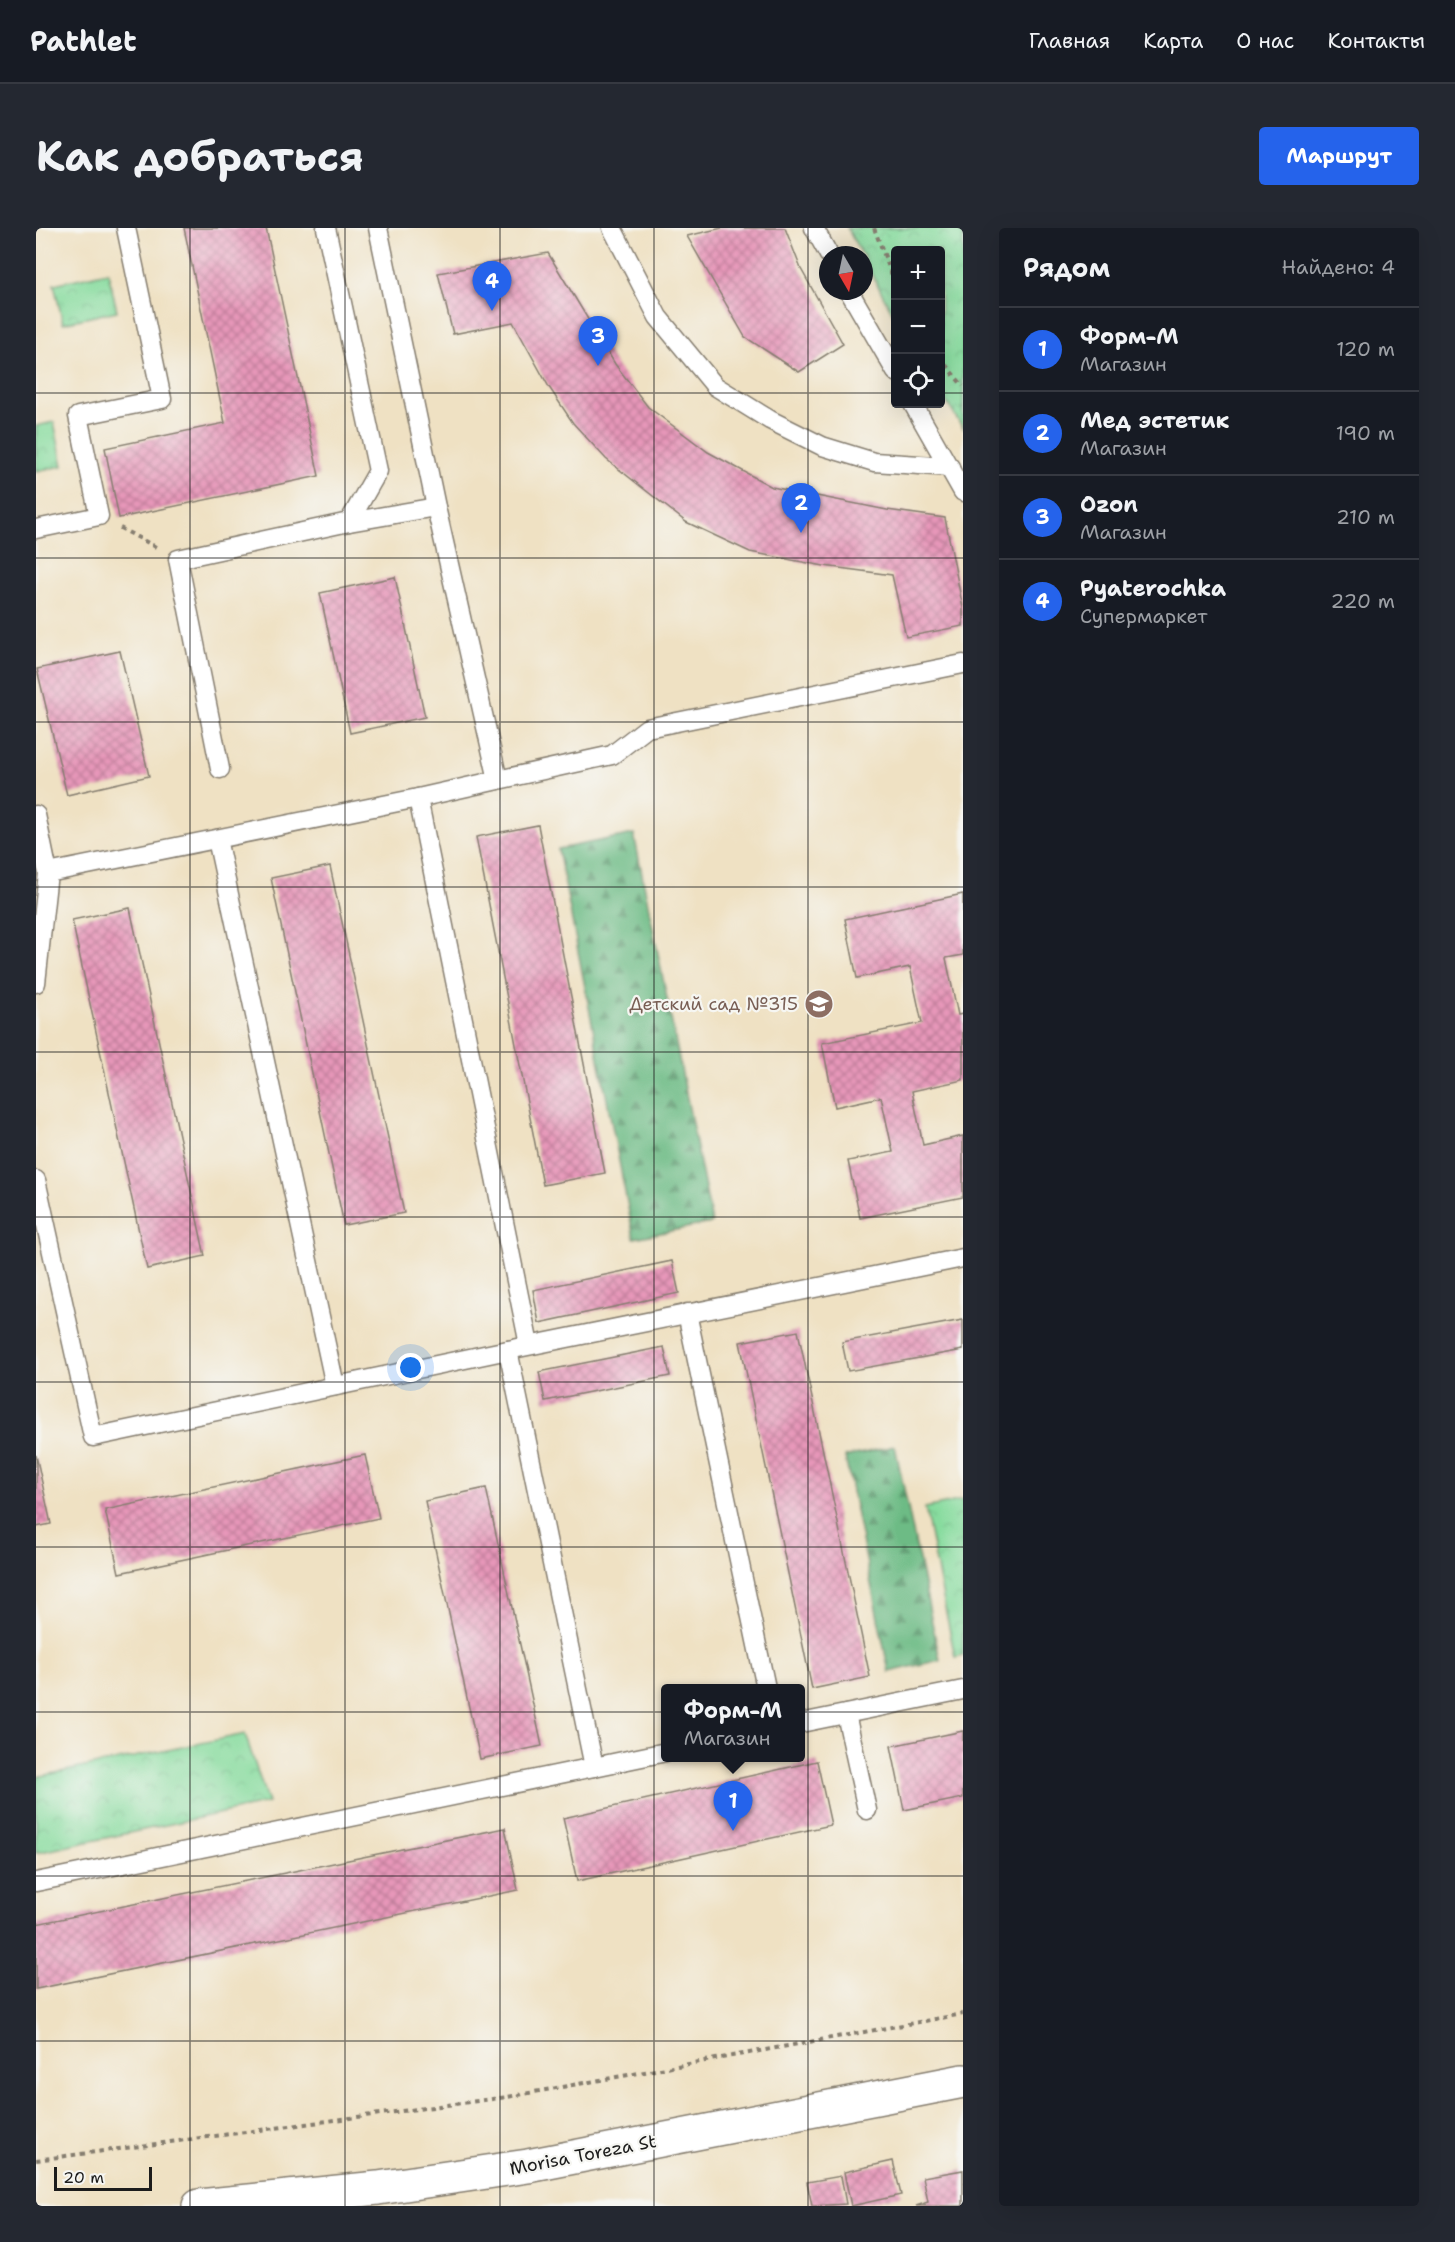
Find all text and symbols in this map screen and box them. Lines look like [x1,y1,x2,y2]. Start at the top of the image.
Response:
text: Pathlet [30,22,137,60]
text: Главная [1029,27,1110,55]
text: Карта [1143,27,1203,55]
text: О нас [1236,27,1294,55]
text: Контакты [1327,27,1425,55]
button: Маршрут [1259,127,1419,185]
text: Как добраться [36,128,364,184]
north arrow [819,246,873,300]
map controls [891,246,945,408]
button: + [891,246,945,300]
text: Рядом [1023,250,1110,285]
text: Найдено: 4 [1282,254,1395,280]
pin: 4 [472,262,512,311]
button: − [891,300,945,354]
pin: 3 [578,316,618,366]
text: Форм-М [1080,322,1179,351]
text: 1 [1038,336,1047,362]
text: 120 m [1336,336,1395,362]
text: Магазин [1080,351,1167,377]
button: locate [891,354,945,408]
text: Мед эстетик [1080,406,1229,435]
text: 2 [1036,420,1050,446]
text: 190 m [1336,420,1395,446]
text: Магазин [1080,435,1167,461]
pin: 2 [782,484,820,533]
text: Ozon [1080,490,1138,519]
text: 3 [1036,504,1050,530]
text: 210 m [1336,504,1395,530]
text: Магазин [1080,519,1167,545]
text: Pyaterochka [1080,574,1226,603]
text: 4 [1036,588,1050,614]
text: 220 m [1331,588,1395,614]
text: Супермаркет [1080,603,1207,629]
school or university icon: Детский сад №315 [803,988,835,1020]
place label: Детский сад №315 [629,992,798,1016]
your location [396,1353,425,1382]
popup [661,1684,805,1762]
text: Форм-М [684,1696,782,1725]
text: Магазин [684,1725,771,1751]
pin: 1 [714,1782,752,1831]
street label: Morisa Toreza St [508,2129,659,2181]
scale bar [54,2164,152,2192]
text: 20 m [63,2167,104,2188]

